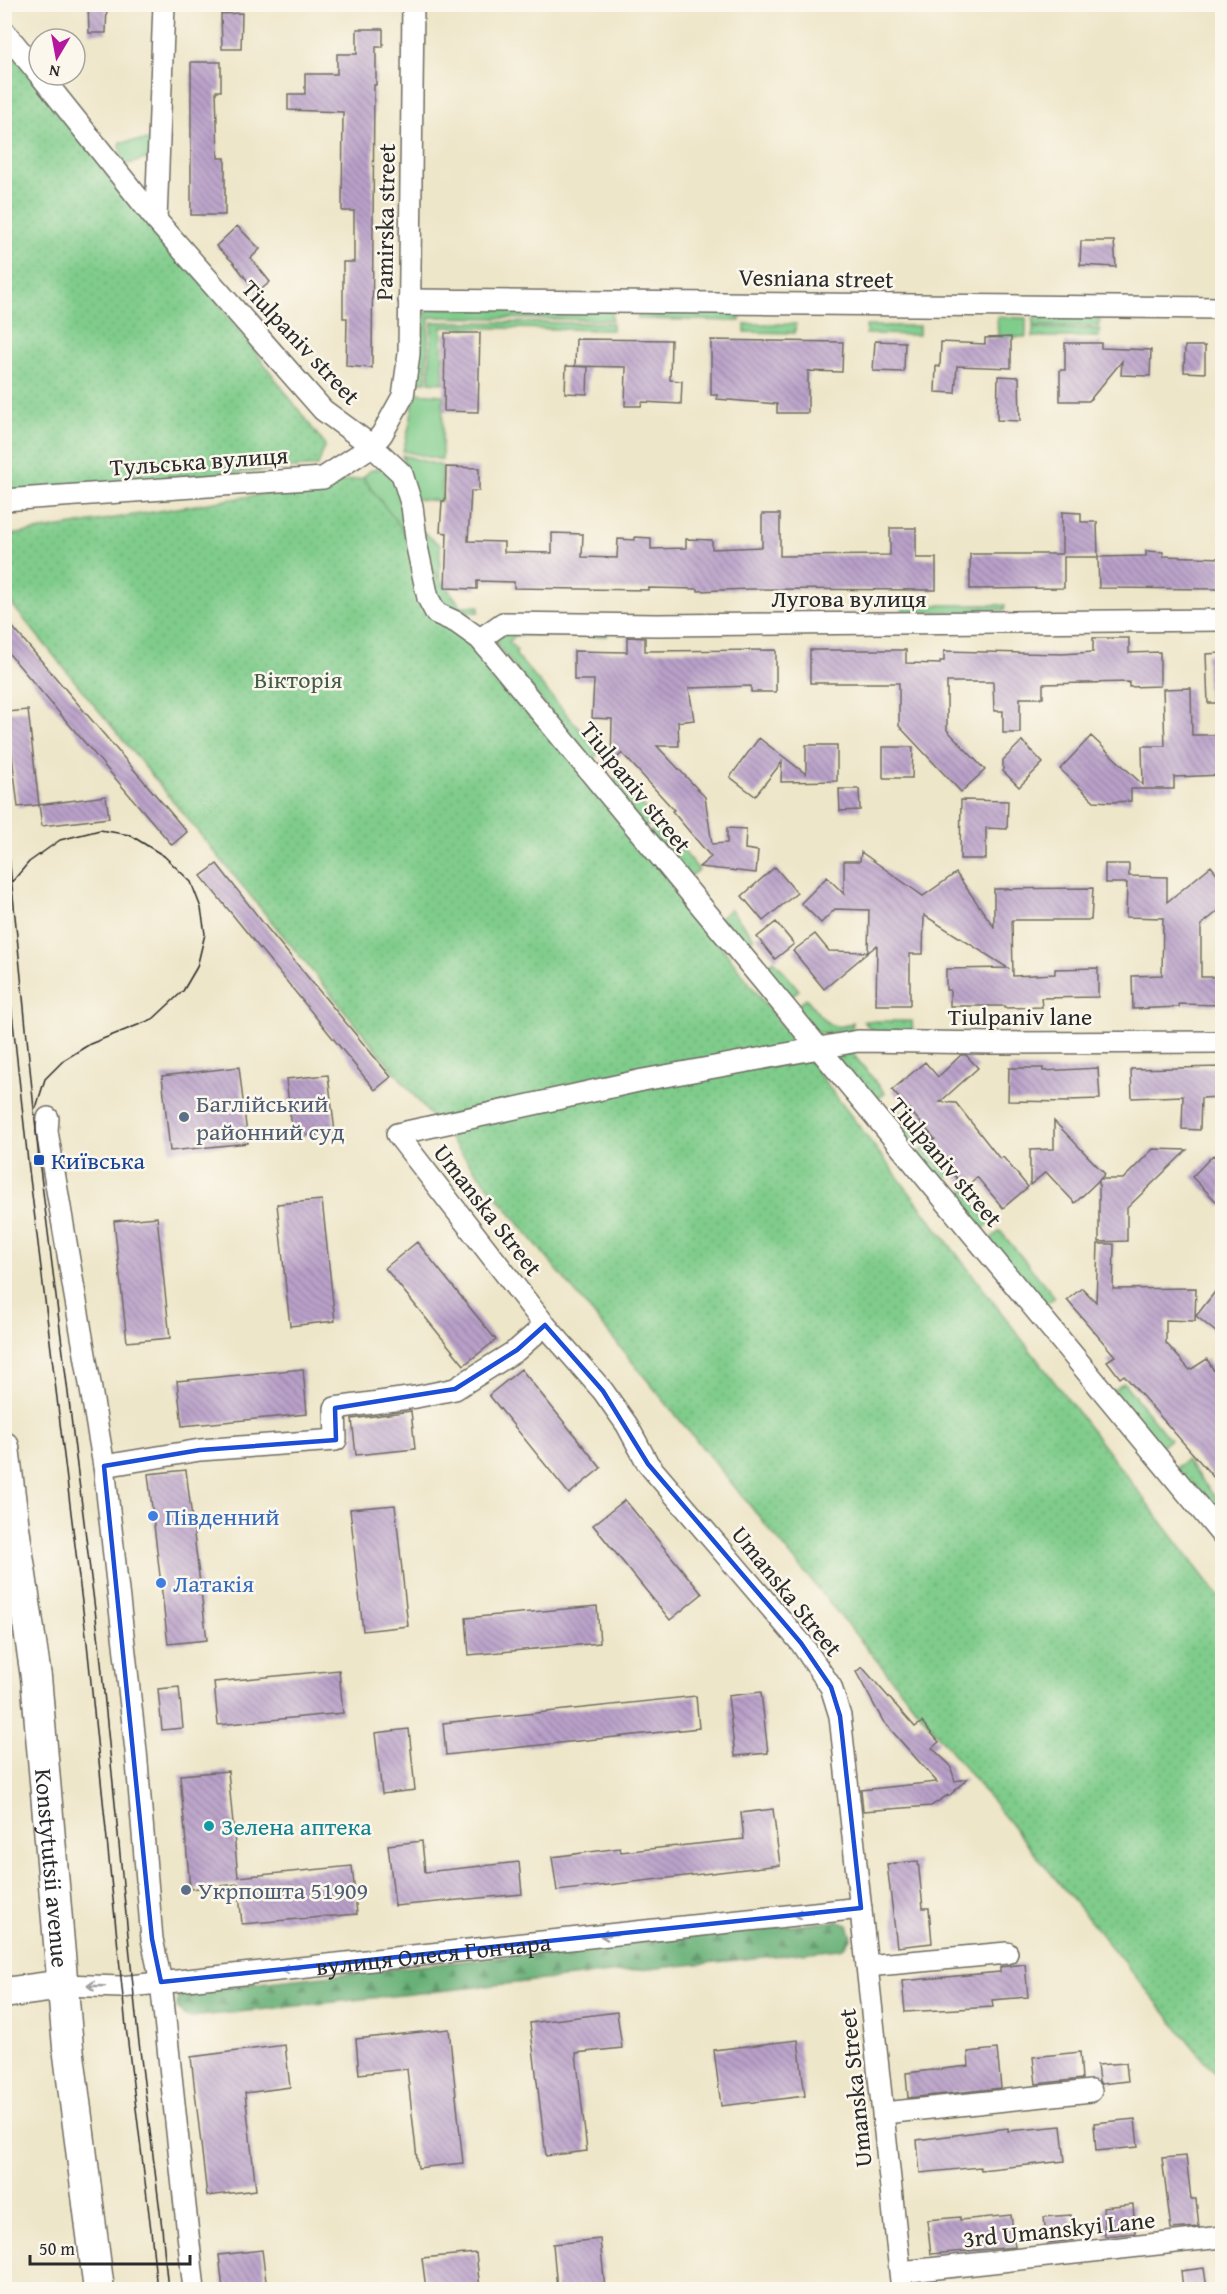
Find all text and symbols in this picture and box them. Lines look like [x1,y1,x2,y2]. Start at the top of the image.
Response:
north arrow [27,27,87,87]
text: N [47,59,62,85]
street label: Pamirska street [366,143,404,301]
street label: Vesniana street [738,259,894,297]
street label: Tiulpaniv street [234,271,369,413]
street label: Тульська вулиця [109,437,289,485]
street label: Лугова вулиця [771,581,927,616]
park label: Вікторія [254,662,342,697]
street label: Tiulpaniv street [572,714,700,861]
street label: Tiulpaniv lane [948,999,1092,1034]
place label: Баглійський районний суд [196,1086,344,1149]
street label: Tiulpaniv street [881,1089,1011,1235]
marker: Баглійський районний суд [177,1110,191,1124]
street label: Umanska Street [425,1136,551,1284]
place label: Київська [51,1143,146,1178]
marker: Київська [32,1153,46,1167]
place label: Південний [165,1499,280,1534]
marker: Південний [146,1509,160,1523]
street label: Umanska Street [723,1518,851,1664]
place label: Латакія [173,1566,254,1601]
marker: Латакія [154,1576,168,1590]
street label: Konstytutsii avenue [26,1767,79,1969]
place label: Зелена аптека [221,1809,372,1844]
marker: Зелена аптека [202,1819,216,1833]
place label: Укрпошта 51909 [198,1873,368,1908]
marker: Укрпошта 51909 [179,1883,193,1897]
one-way arrow [794,1909,814,1920]
street label: вулиця Олеся Гончара [314,1924,553,1984]
one-way arrow [600,1929,620,1940]
one-way arrow [281,1963,300,1974]
one-way arrow [86,1980,106,1991]
street label: Umanska Street [829,2006,881,2169]
street label: 3rd Umanskyi Lane [961,2202,1157,2256]
scale bar [30,2228,190,2266]
text: 50 m [39,2235,75,2262]

